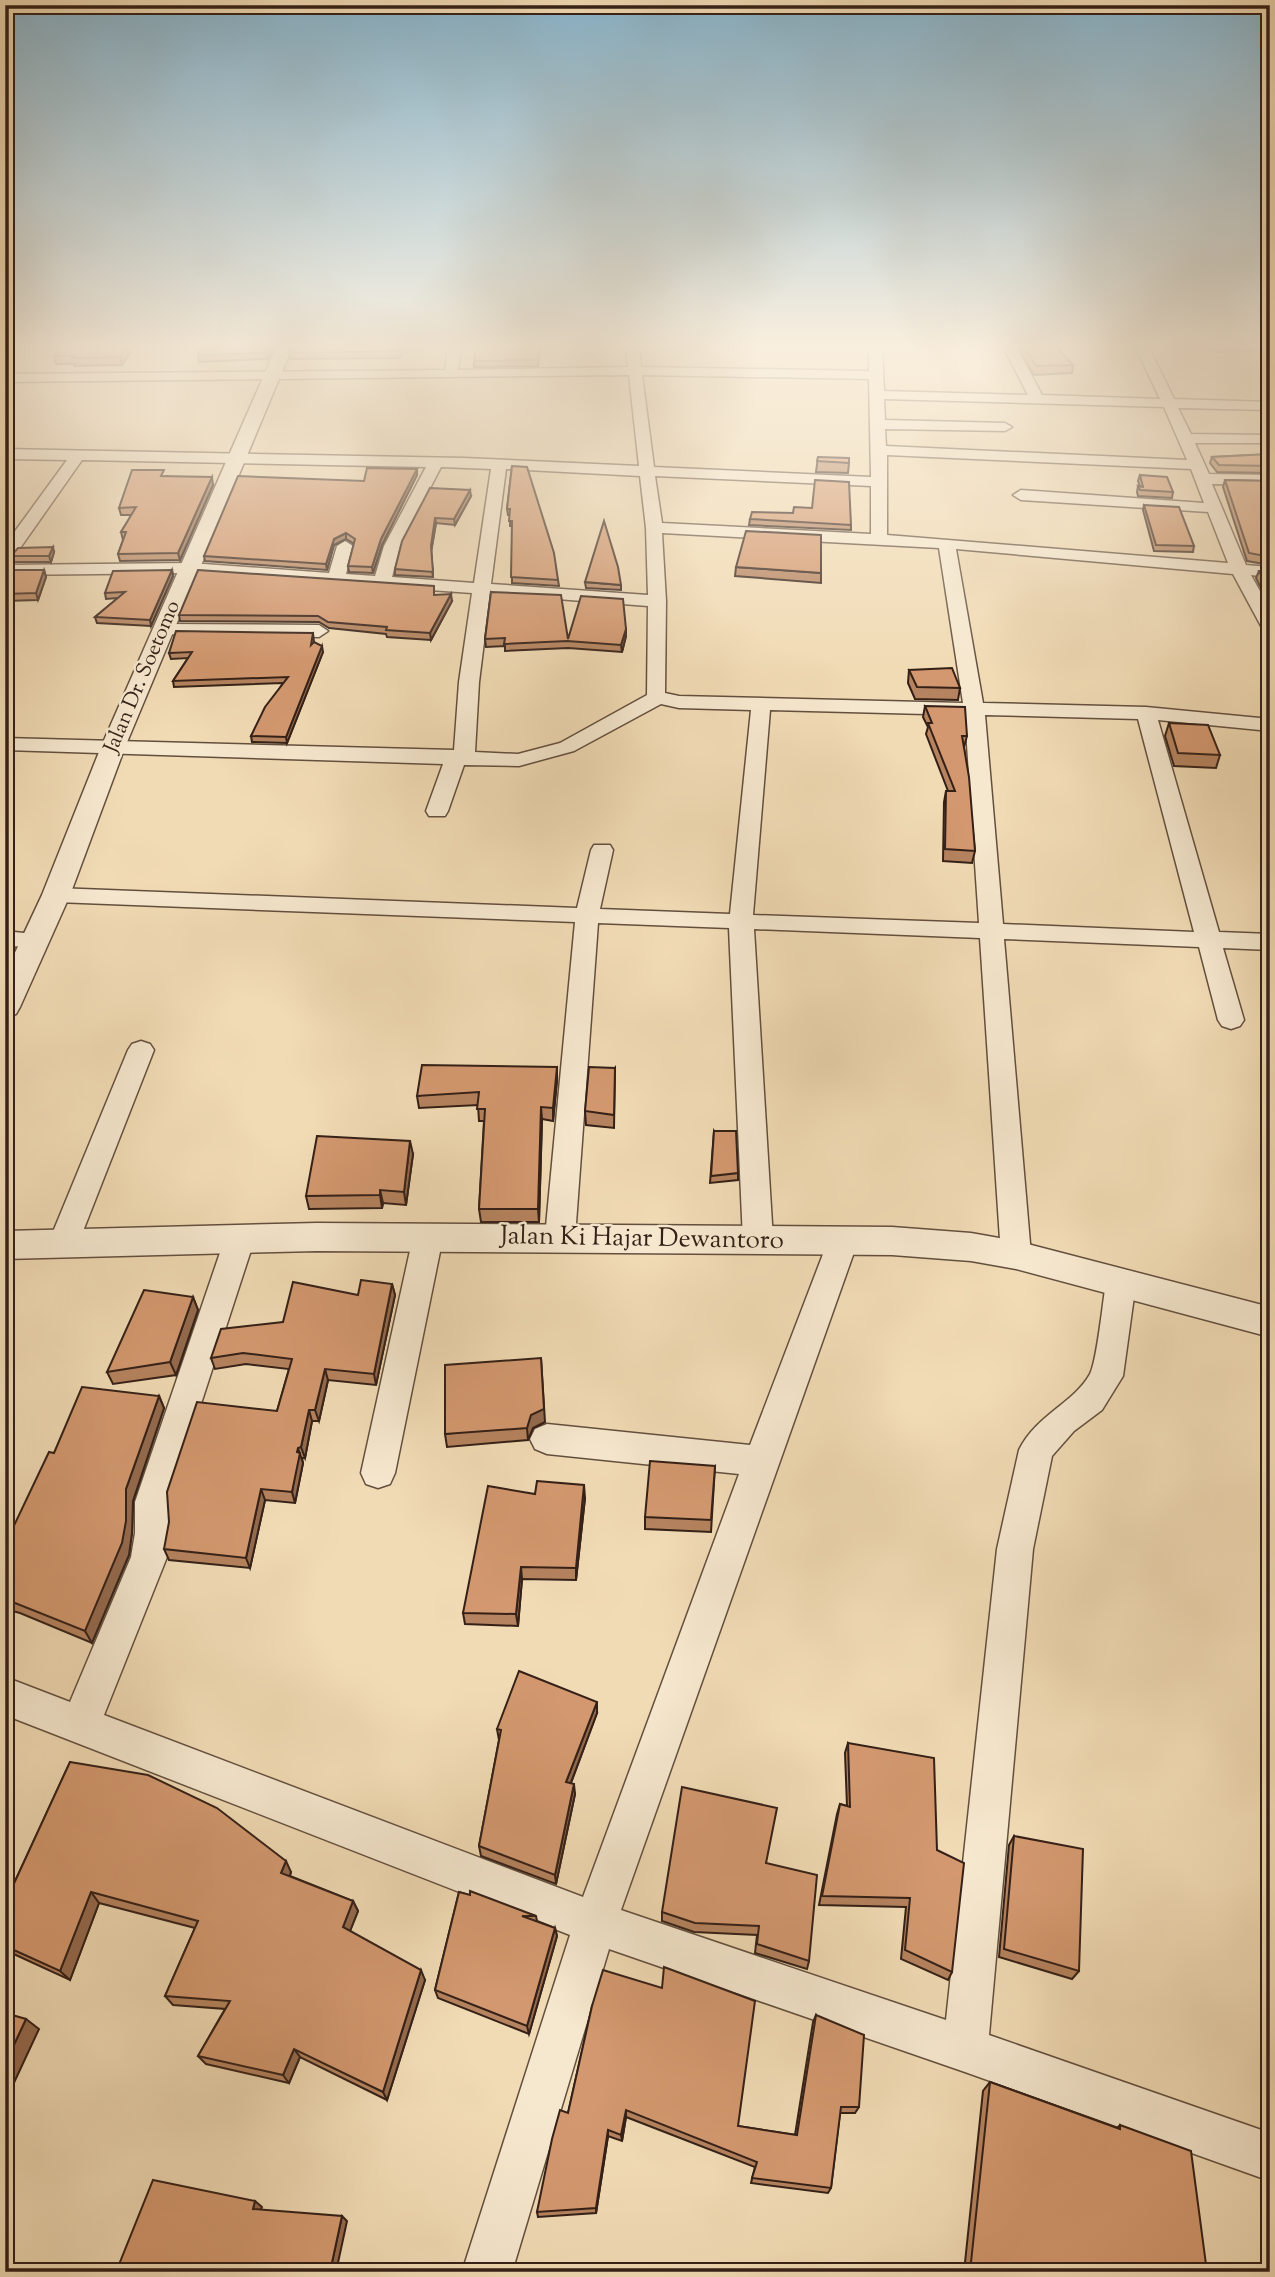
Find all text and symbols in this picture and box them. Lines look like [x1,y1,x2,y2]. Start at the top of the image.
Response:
street label: Jalan Dr. Soetomo [97,596,189,759]
street label: Jalan Ki Hajar Dewantoro [498,1218,784,1260]

